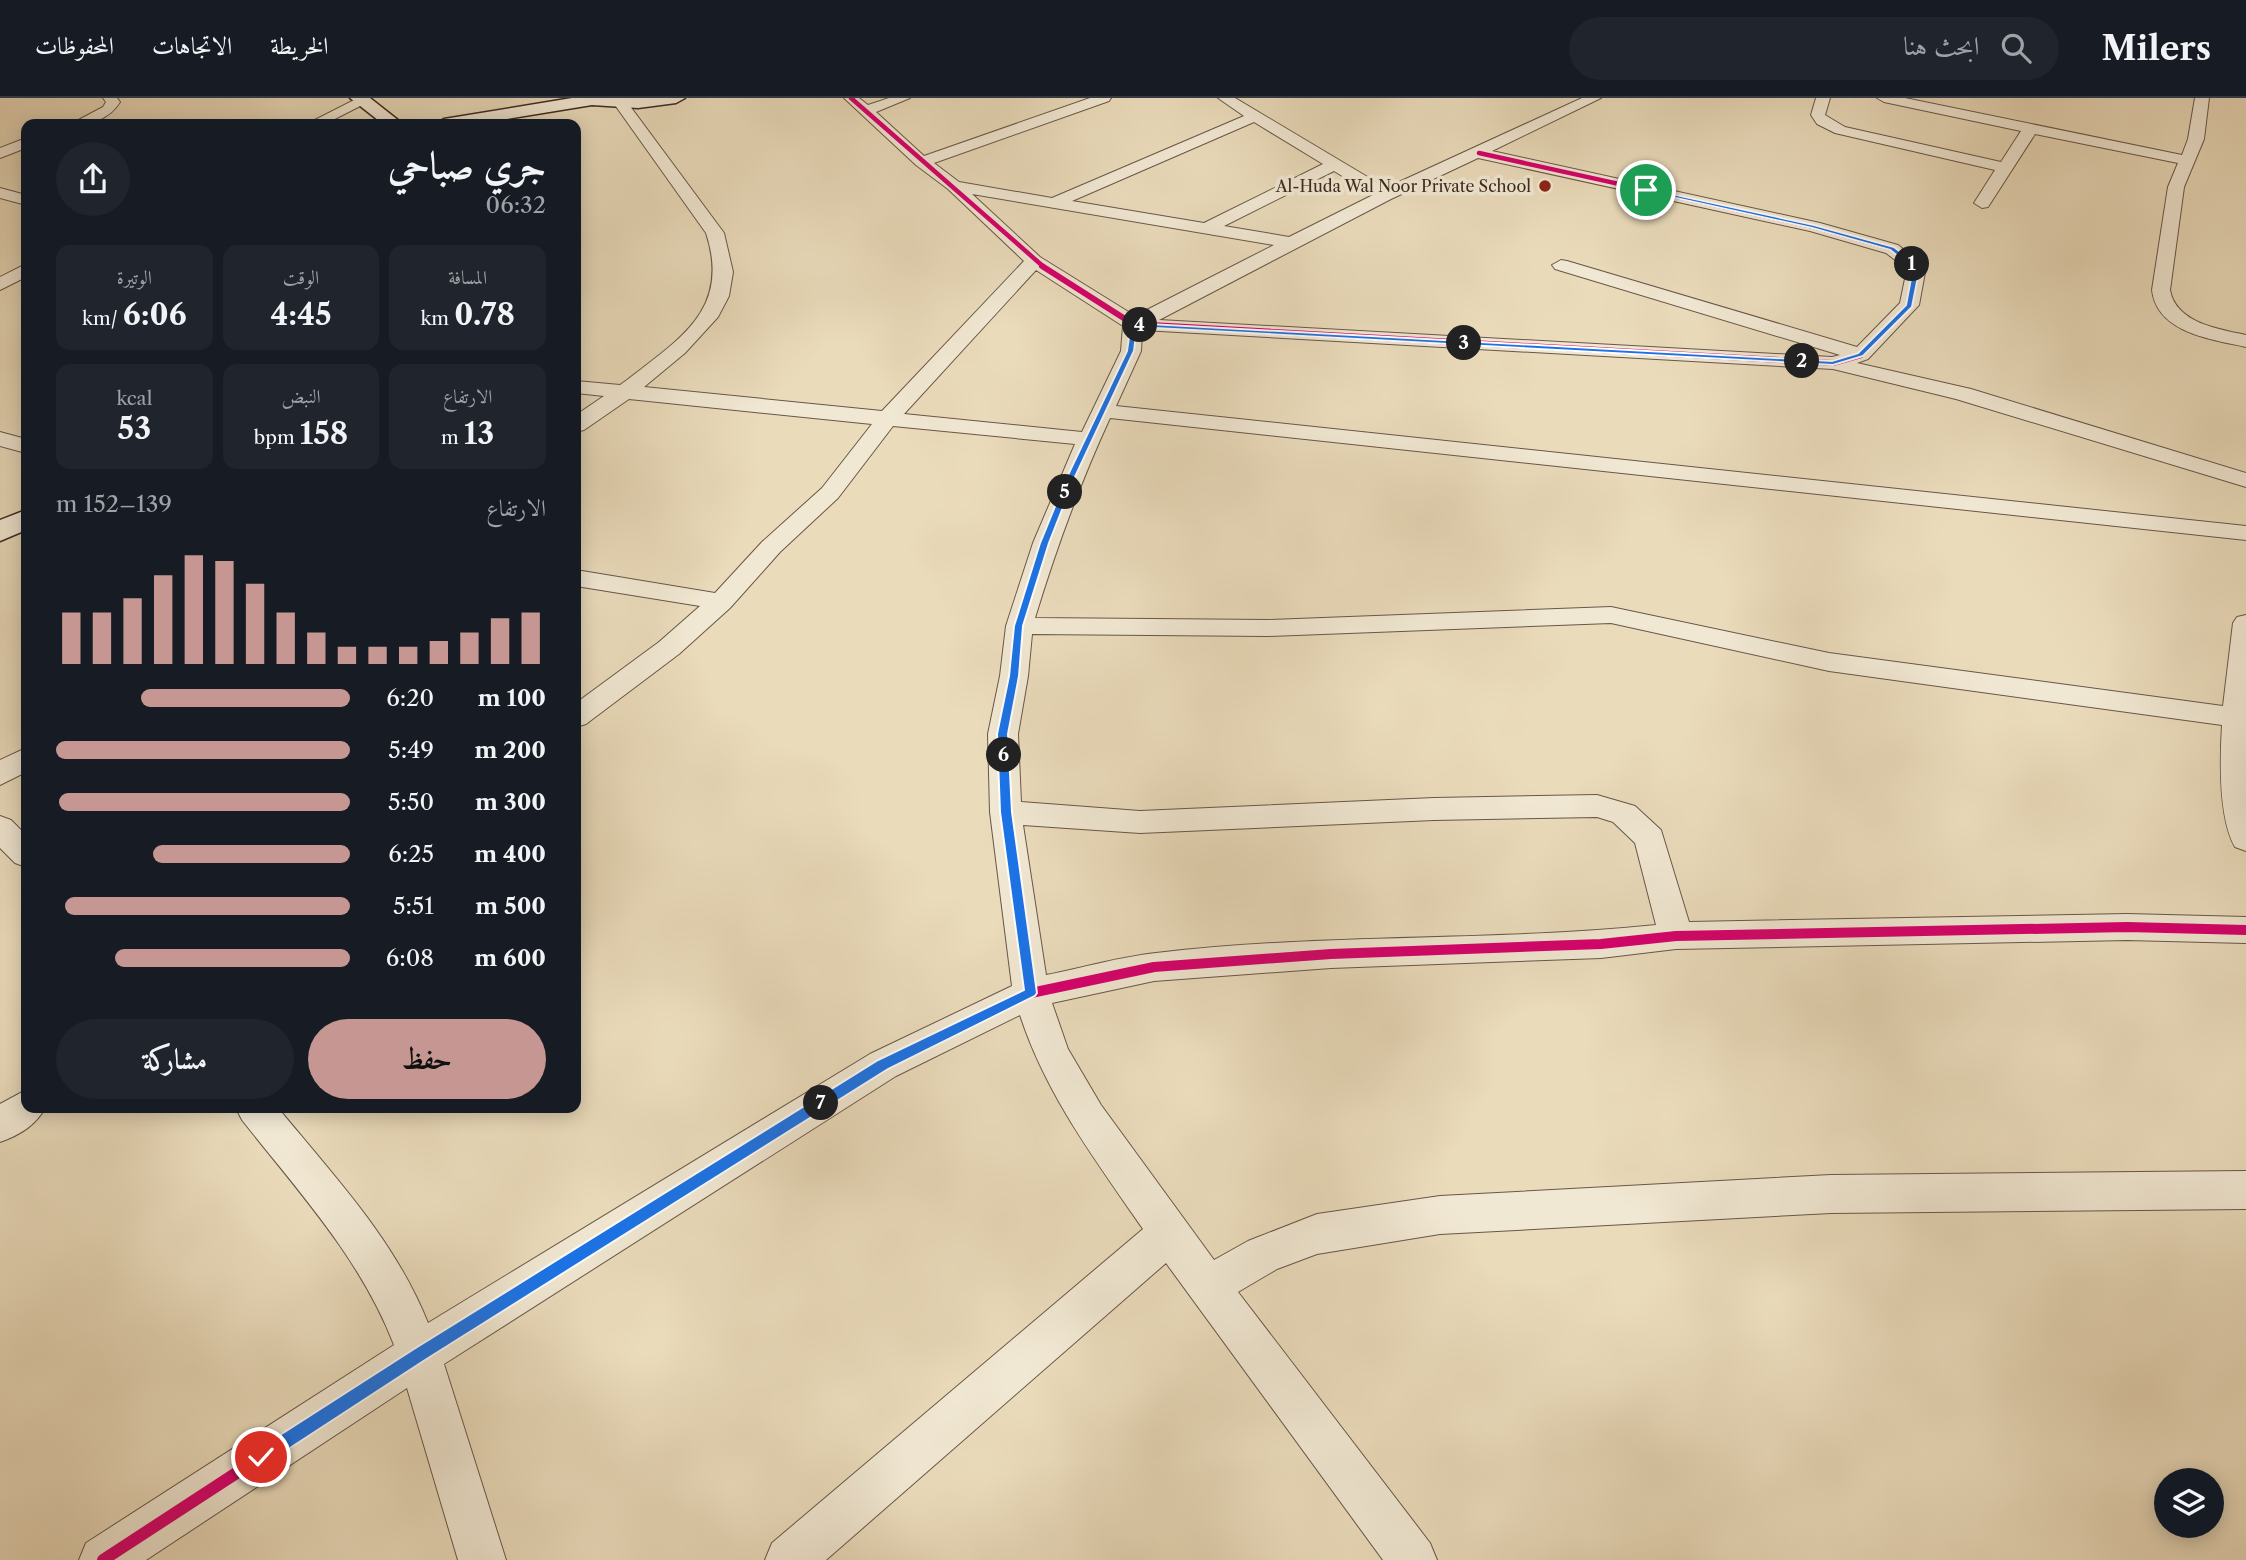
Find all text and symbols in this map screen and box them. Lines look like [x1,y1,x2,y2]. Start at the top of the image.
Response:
search box [1569,17,2059,80]
text: Milers [2101,28,2211,69]
icon: search [1997,29,2035,67]
text: ابحث هنا [1903,30,1979,62]
text: المحفوظات [35,31,114,60]
text: الاتجاهات [152,31,232,60]
text: الخريطة [270,31,329,60]
text: جري صباحي [388,141,546,188]
button: share [56,142,130,216]
pin [1616,160,1676,220]
icon: arrive [1627,171,1665,209]
place label: Al-Huda Wal Noor Private School [1275,176,1531,196]
marker: Al-Huda Wal Noor Private School [1537,178,1553,194]
text: 06:32 [486,191,546,219]
pin: 1 [1895,246,1930,282]
text: 1 [1907,252,1916,275]
text: الوتيرة [117,266,152,289]
text: الوقت [283,266,319,289]
text: المسافة [448,266,487,289]
text: 6:06 [123,296,187,333]
text: 4:45 [270,296,332,333]
text: 0.78 [454,296,515,333]
text: /km [82,307,123,330]
text: km [420,307,454,330]
pin: 4 [1122,308,1158,342]
text: 4 [1134,313,1145,336]
pin: 3 [1446,326,1482,360]
text: 3 [1458,331,1469,354]
pin: 2 [1784,344,1820,378]
text: 2 [1796,349,1807,372]
text: النبض [281,385,321,408]
text: الارتفاع [443,385,492,408]
text: kcal [116,387,152,410]
text: 53 [118,410,151,447]
text: 158 [300,415,348,452]
text: 13 [464,415,494,452]
text: bpm [254,426,300,449]
text: m [441,426,464,449]
pin: 5 [1048,474,1082,510]
text: 5 [1059,480,1070,503]
text: 139–152 m [56,490,172,518]
text: الارتفاع [486,494,546,522]
text: 6:20 [386,684,434,712]
text: 100 m [478,684,546,712]
text: 5:49 [388,736,434,764]
text: 200 m [474,736,546,764]
pin: 6 [986,738,1021,772]
text: 6 [998,743,1009,766]
text: 5:50 [388,788,434,816]
text: 300 m [475,788,546,816]
text: 6:25 [388,840,434,868]
text: 400 m [474,840,546,868]
text: 5:51 [393,892,434,920]
text: 500 m [475,892,546,920]
text: 6:08 [386,944,434,972]
text: 600 m [474,944,546,972]
button: مشاركة [56,1019,294,1099]
button: حفظ [308,1019,546,1099]
pin: 7 [804,1086,838,1121]
text: 7 [816,1091,825,1114]
pin [231,1427,291,1487]
icon: check [242,1438,280,1476]
map controls [2154,1468,2224,1538]
button: layers [2154,1468,2224,1538]

